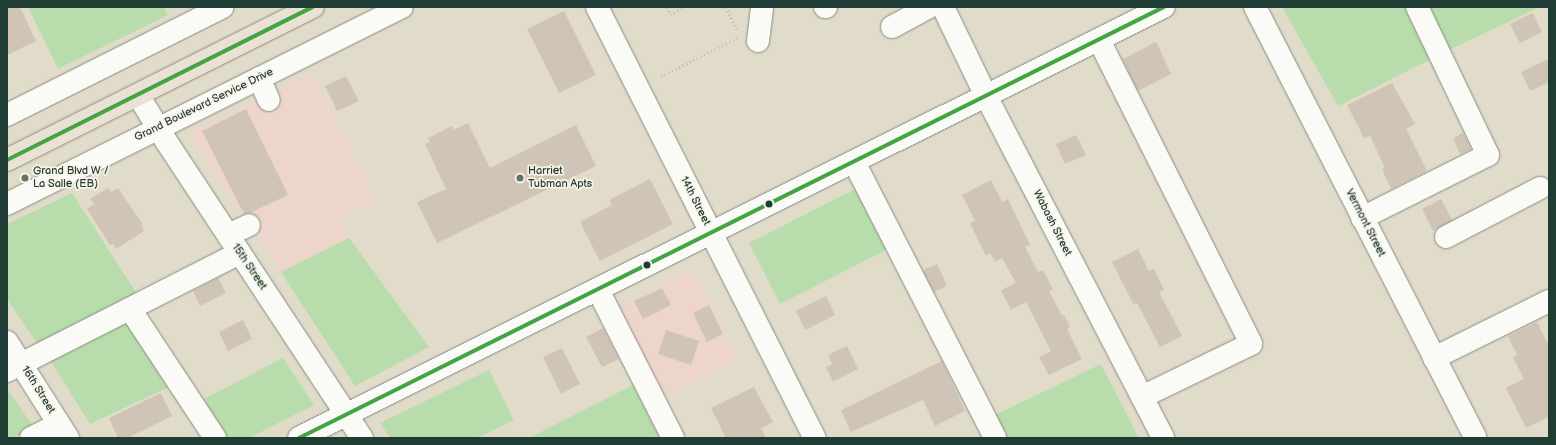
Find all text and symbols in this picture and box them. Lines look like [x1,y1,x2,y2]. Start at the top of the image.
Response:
street label: Grand Boulevard Service Drive [132,66,276,144]
place label: Grand Blvd W / La Salle (EB) [33,165,109,191]
place label: Harriet Tubman Apts [528,165,592,191]
marker: Grand Blvd W / La Salle (EB) [20,173,30,183]
marker: Harriet Tubman Apts [515,173,525,183]
street label: 14th Street [677,174,713,228]
street label: Vermont Street [1342,187,1388,259]
street label: Wabash Street [1030,188,1074,258]
unlabelled marker [764,199,774,209]
street label: 15th Street [229,241,269,293]
unlabelled marker [642,260,652,270]
street label: 16th Street [18,364,58,416]

